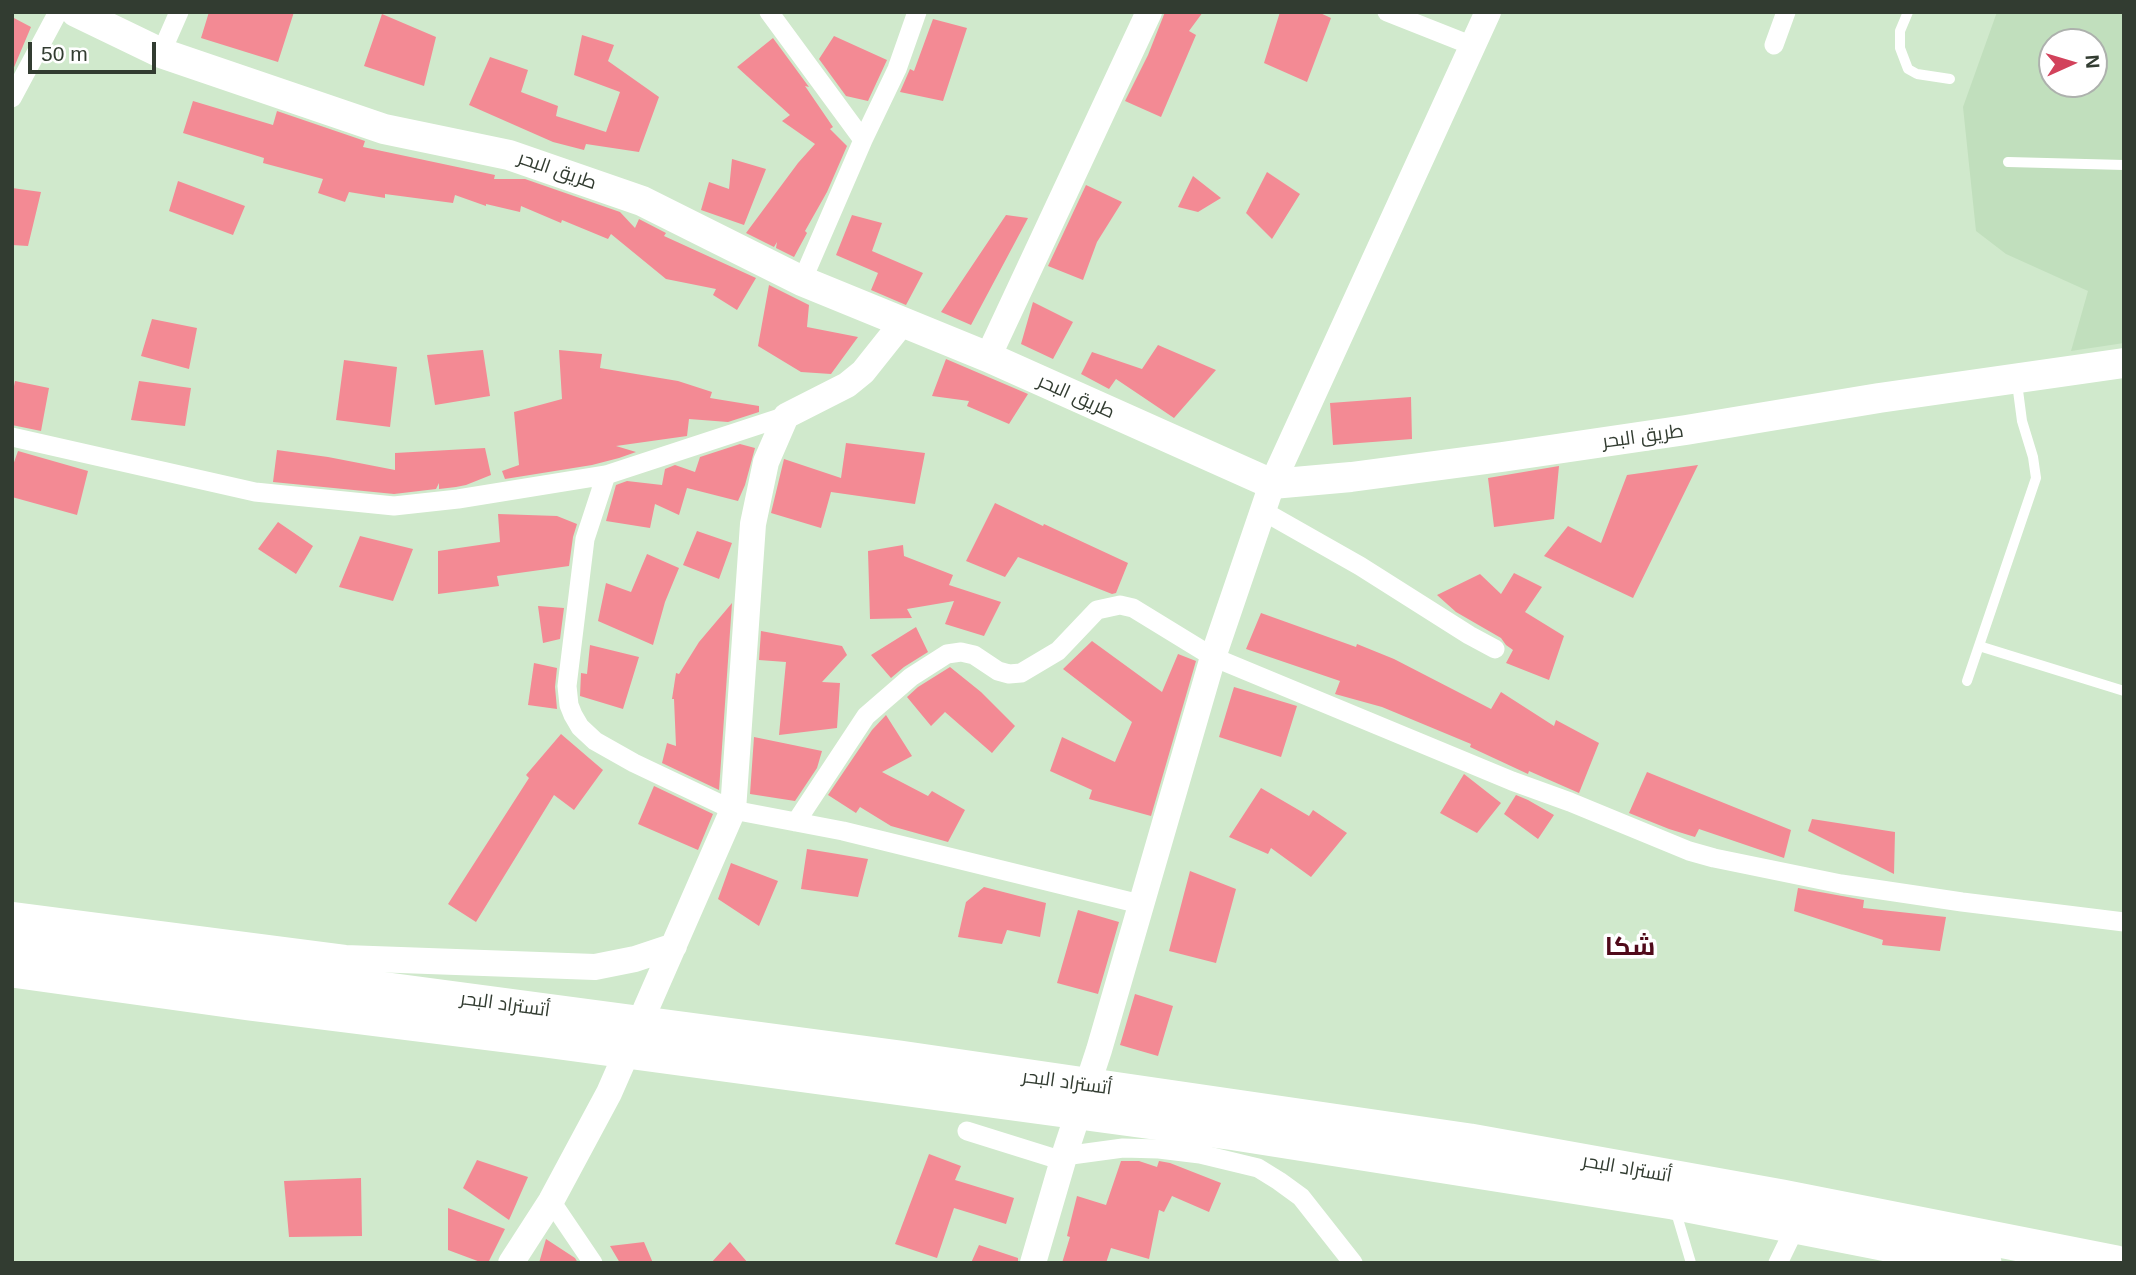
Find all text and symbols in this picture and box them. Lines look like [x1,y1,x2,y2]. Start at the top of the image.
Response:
scale bar [32,28,159,72]
north arrow [2038,28,2108,98]
text: 50 m [41,42,88,65]
text: N [2081,54,2103,69]
street label: طريق البحر [515,147,599,195]
street label: طريق البحر [1034,370,1118,424]
street label: طريق البحر [1601,420,1685,454]
district label: شكا [1605,932,1655,964]
street label: أتستراد البحر [459,987,551,1023]
street label: أتستراد البحر [1021,1065,1113,1101]
street label: أتستراد البحر [1580,1150,1674,1188]

